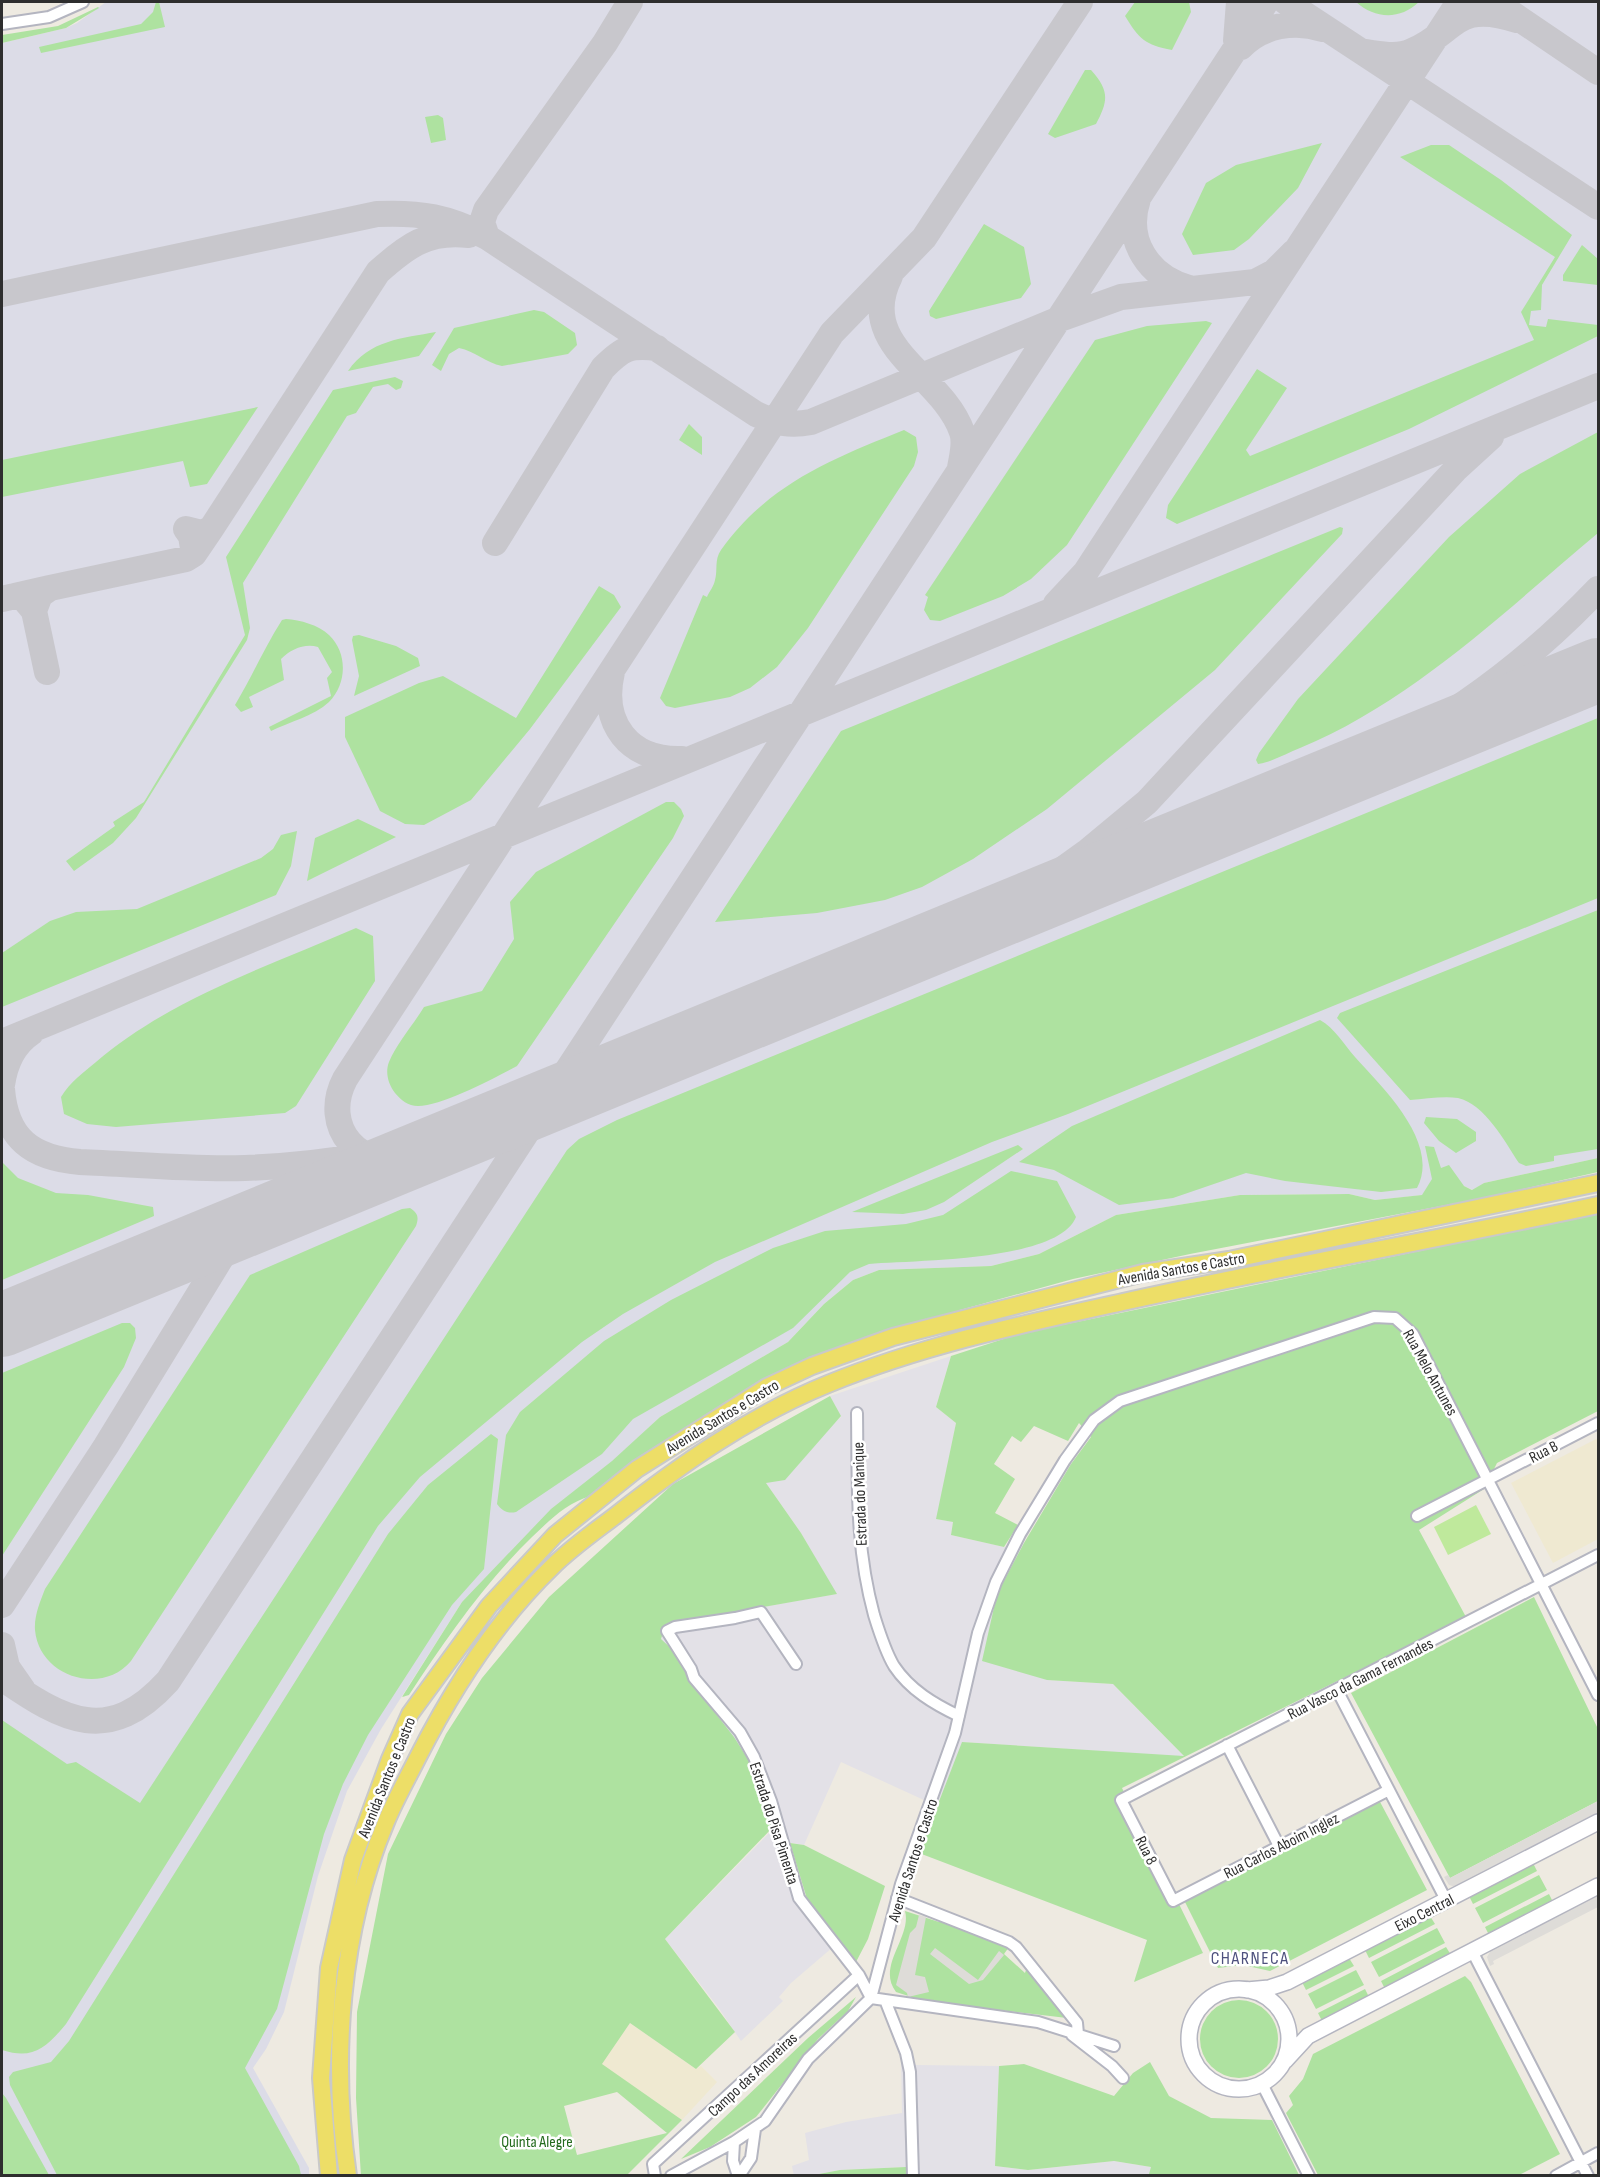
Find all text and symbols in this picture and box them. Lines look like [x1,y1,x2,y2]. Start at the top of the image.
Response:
street label: Avenida Santos e Castro [1115,1249,1246,1290]
street label: Rua Melo Antunes [1398,1326,1461,1419]
street label: Avenida Santos e Castro [662,1376,783,1459]
street label: Rua B [1526,1437,1561,1468]
street label: Estrada do Manique [849,1442,872,1546]
street label: Rua Vasco da Gama Fernandes [1285,1634,1437,1724]
street label: Avenida Santos e Castro [354,1715,420,1841]
street label: Estrada do Pisa Pimenta [745,1760,802,1887]
street label: Avenida Santos e Castro [884,1797,942,1925]
street label: Rua Carlos Aboim Inglez [1221,1809,1343,1884]
street label: Rua 8 [1130,1833,1161,1868]
street label: Eixo Central [1392,1890,1457,1936]
district label: CHARNECA [1211,1948,1289,1969]
street label: Campo das Amoreiras [705,2029,802,2121]
park label: Quinta Alegre [501,2133,573,2152]

